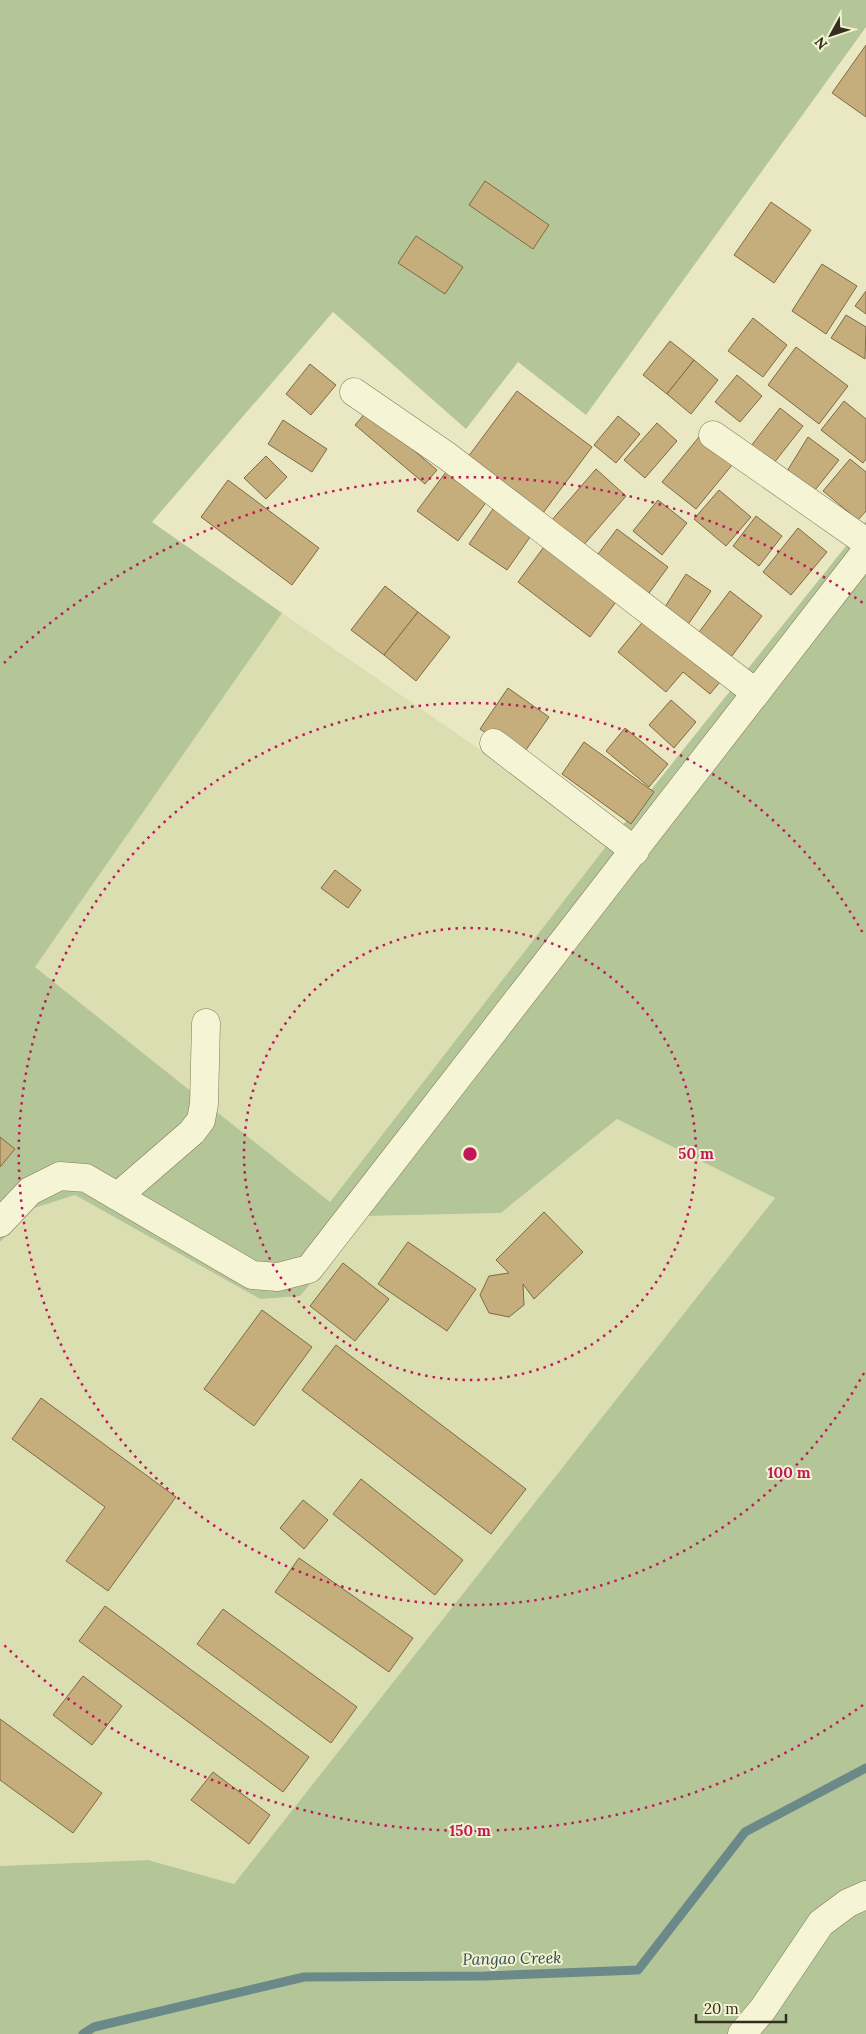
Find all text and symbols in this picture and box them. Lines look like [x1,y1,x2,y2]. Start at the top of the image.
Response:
north arrow [806,10,856,60]
text: N [811,33,831,53]
text: 50 m [678,1144,714,1163]
centre of rings [461,1145,479,1163]
text: 100 m [768,1463,811,1482]
text: 150 m [449,1821,491,1840]
water label: Pangao Creek [462,1947,562,1969]
scale bar [696,1992,786,2024]
text: 20 m [704,1999,739,2018]

